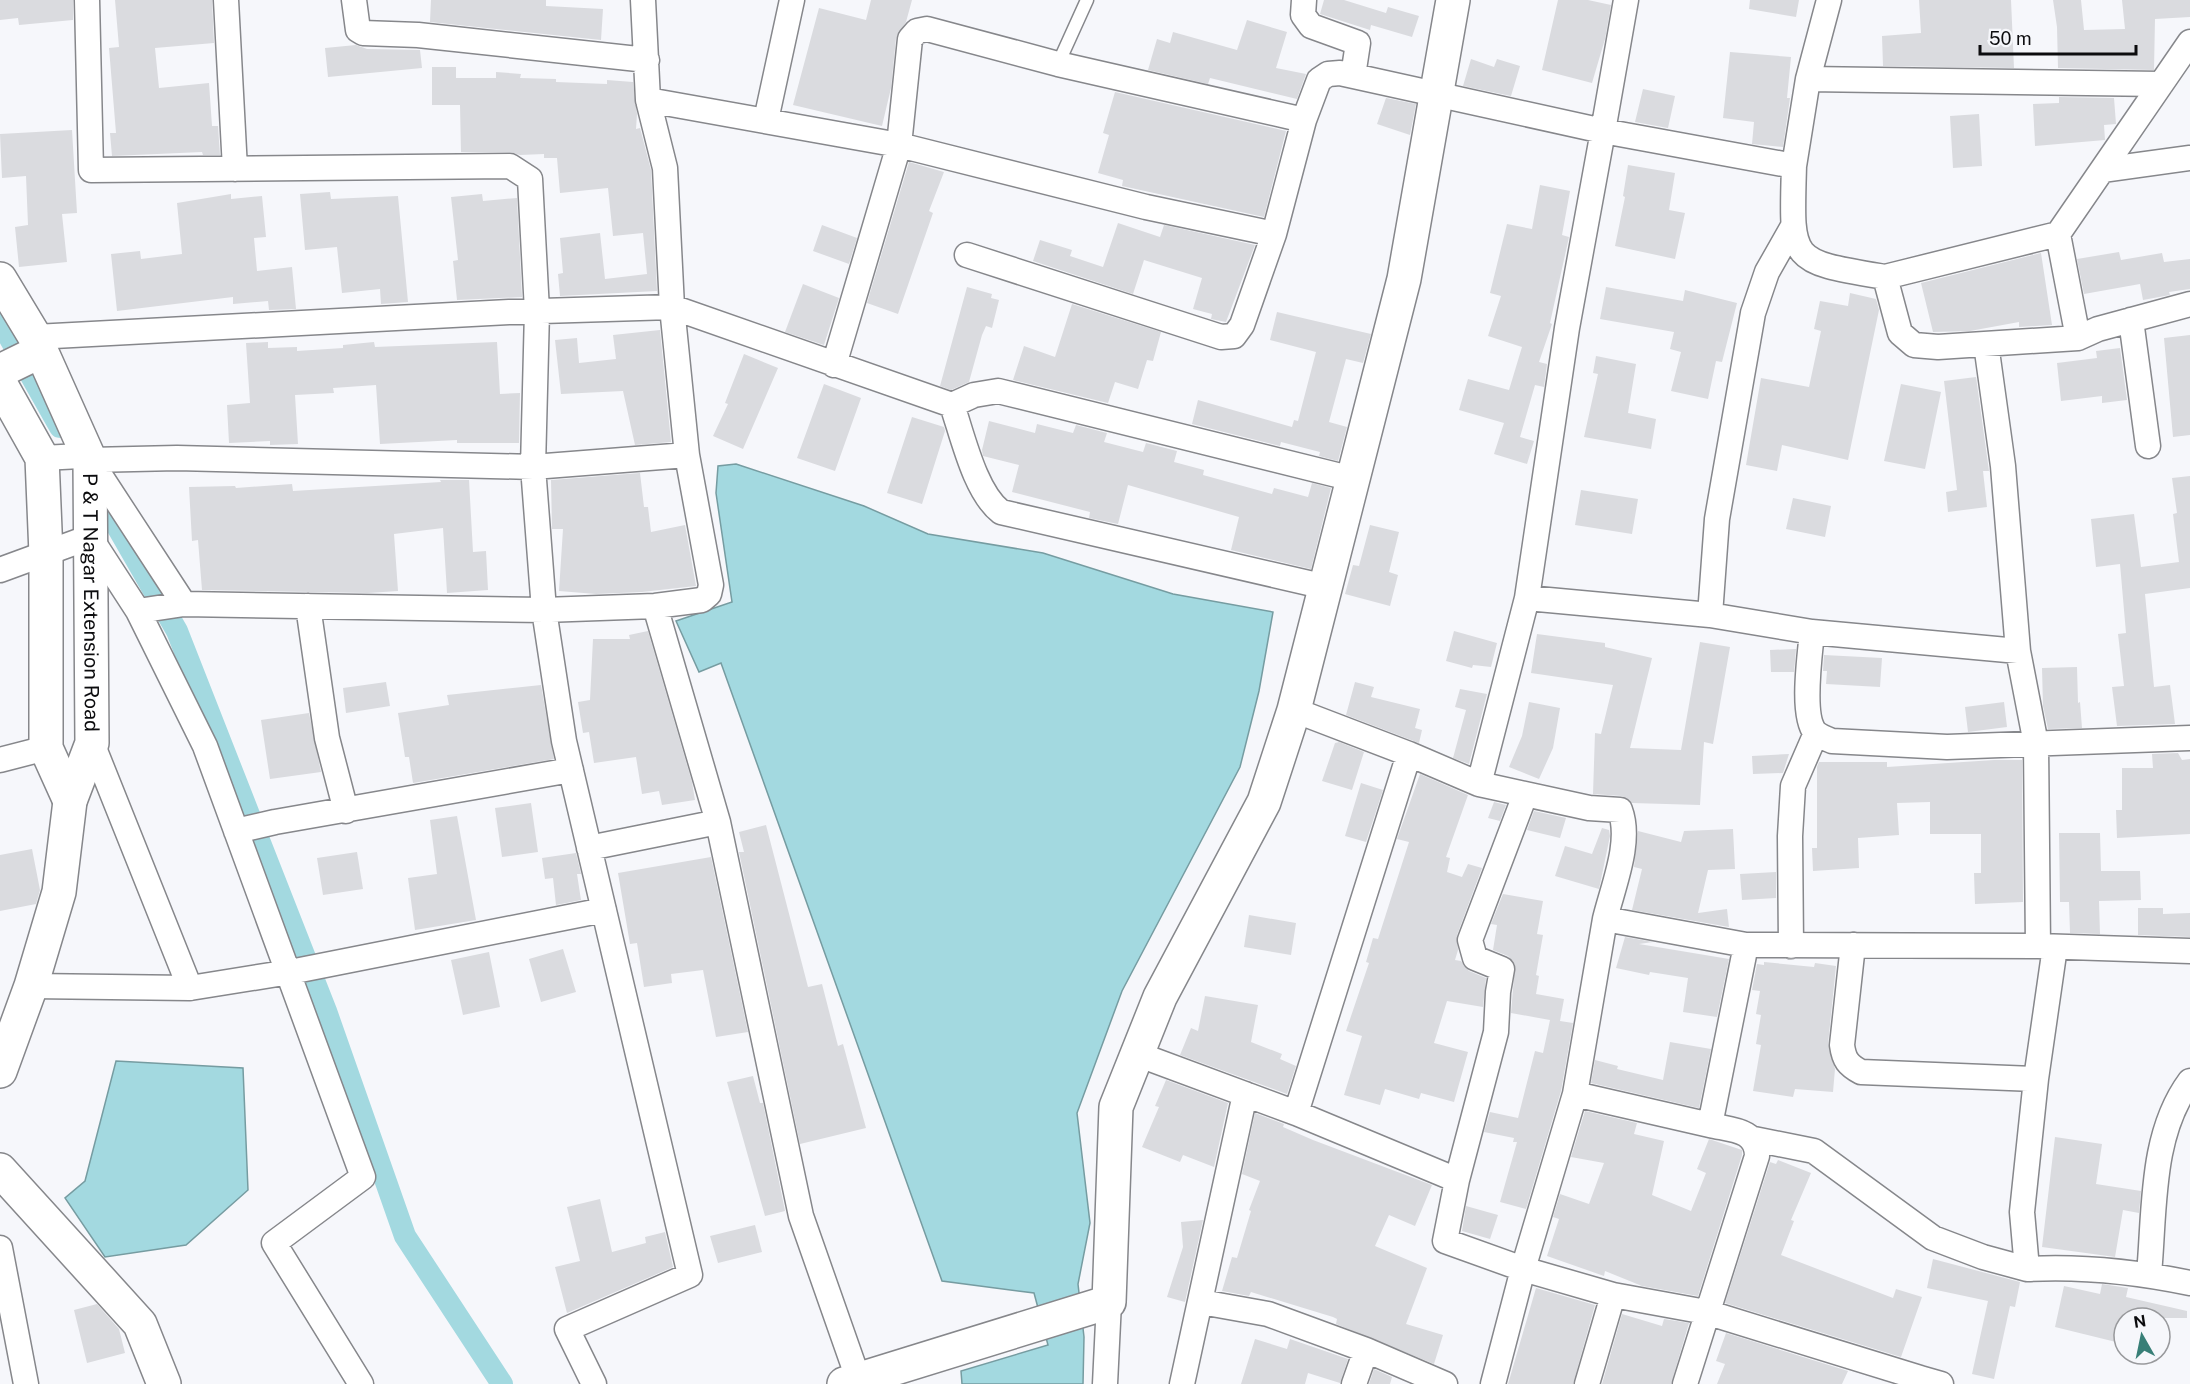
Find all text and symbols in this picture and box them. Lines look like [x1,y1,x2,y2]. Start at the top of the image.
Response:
scale bar [1980,18,2136,56]
text: 50 m [1989,28,2032,49]
street label: P & T Nagar Extension Road [78,473,104,732]
north arrow [2112,1306,2172,1366]
text: N [2132,1311,2147,1332]

